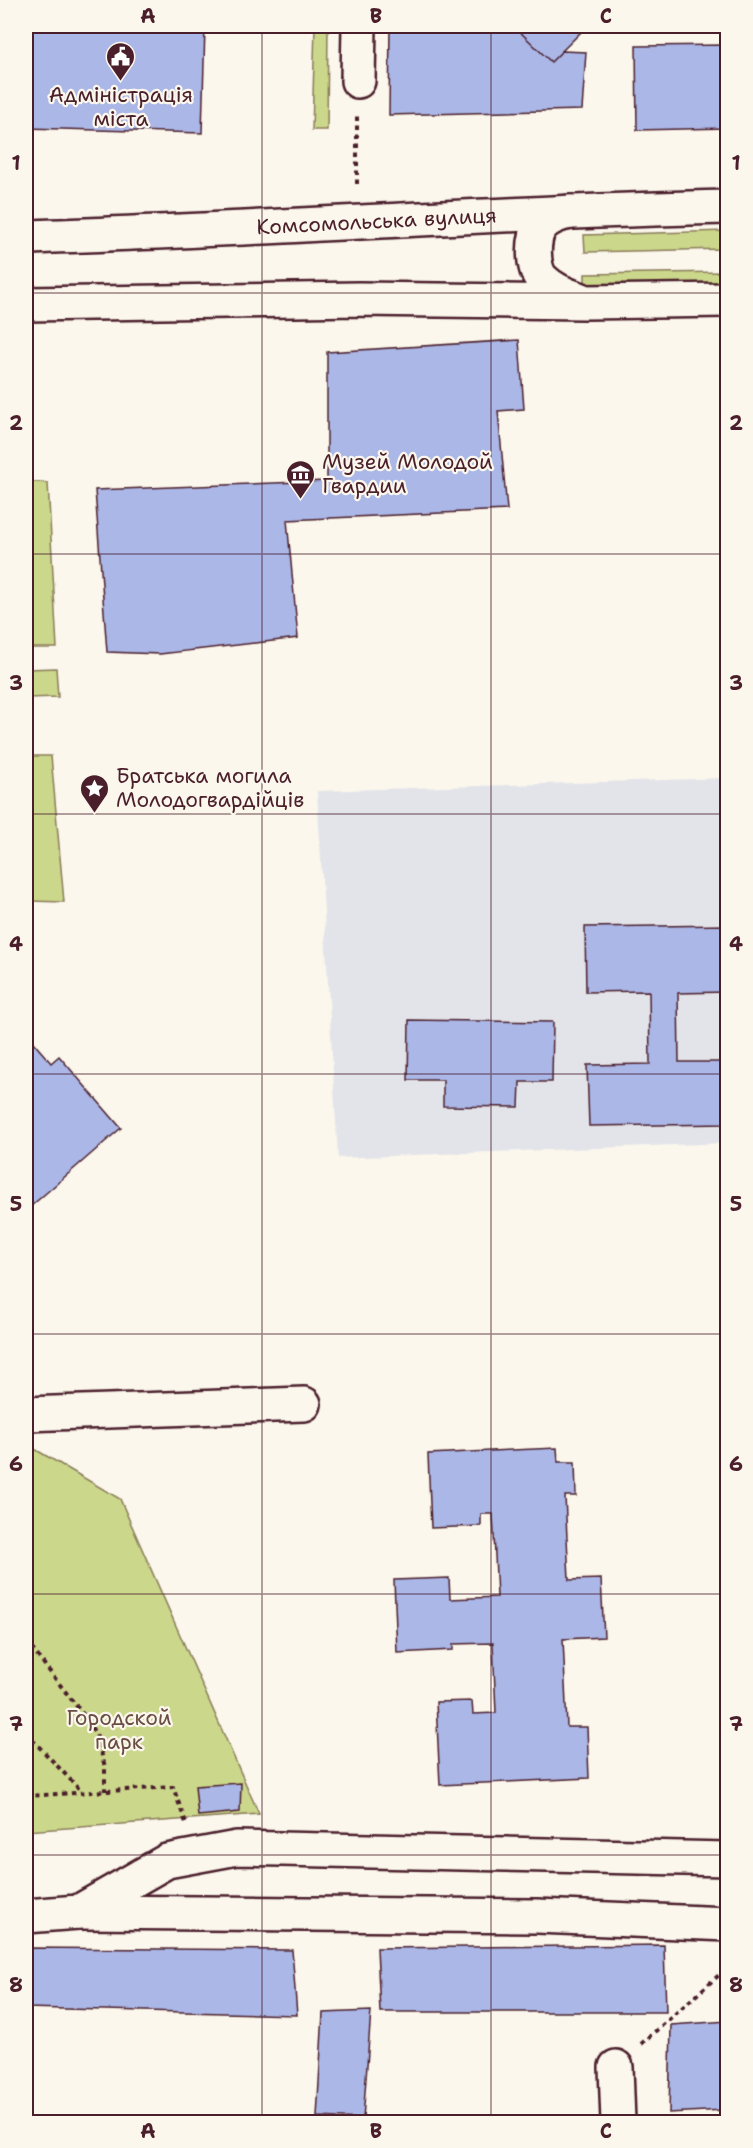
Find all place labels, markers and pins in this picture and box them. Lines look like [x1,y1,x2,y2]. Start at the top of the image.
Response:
public building icon: Адміністрація міста [105,40,137,82]
place label: Адміністрація міста [49,81,193,133]
place label: Музей Молодой Гвардии [322,448,493,500]
museum icon: Музей Молодой Гвардии [285,458,317,500]
place label: Братська могила Молодогвардійців [116,762,304,814]
place icon: Братська могила Молодогвардійців [79,772,111,814]

